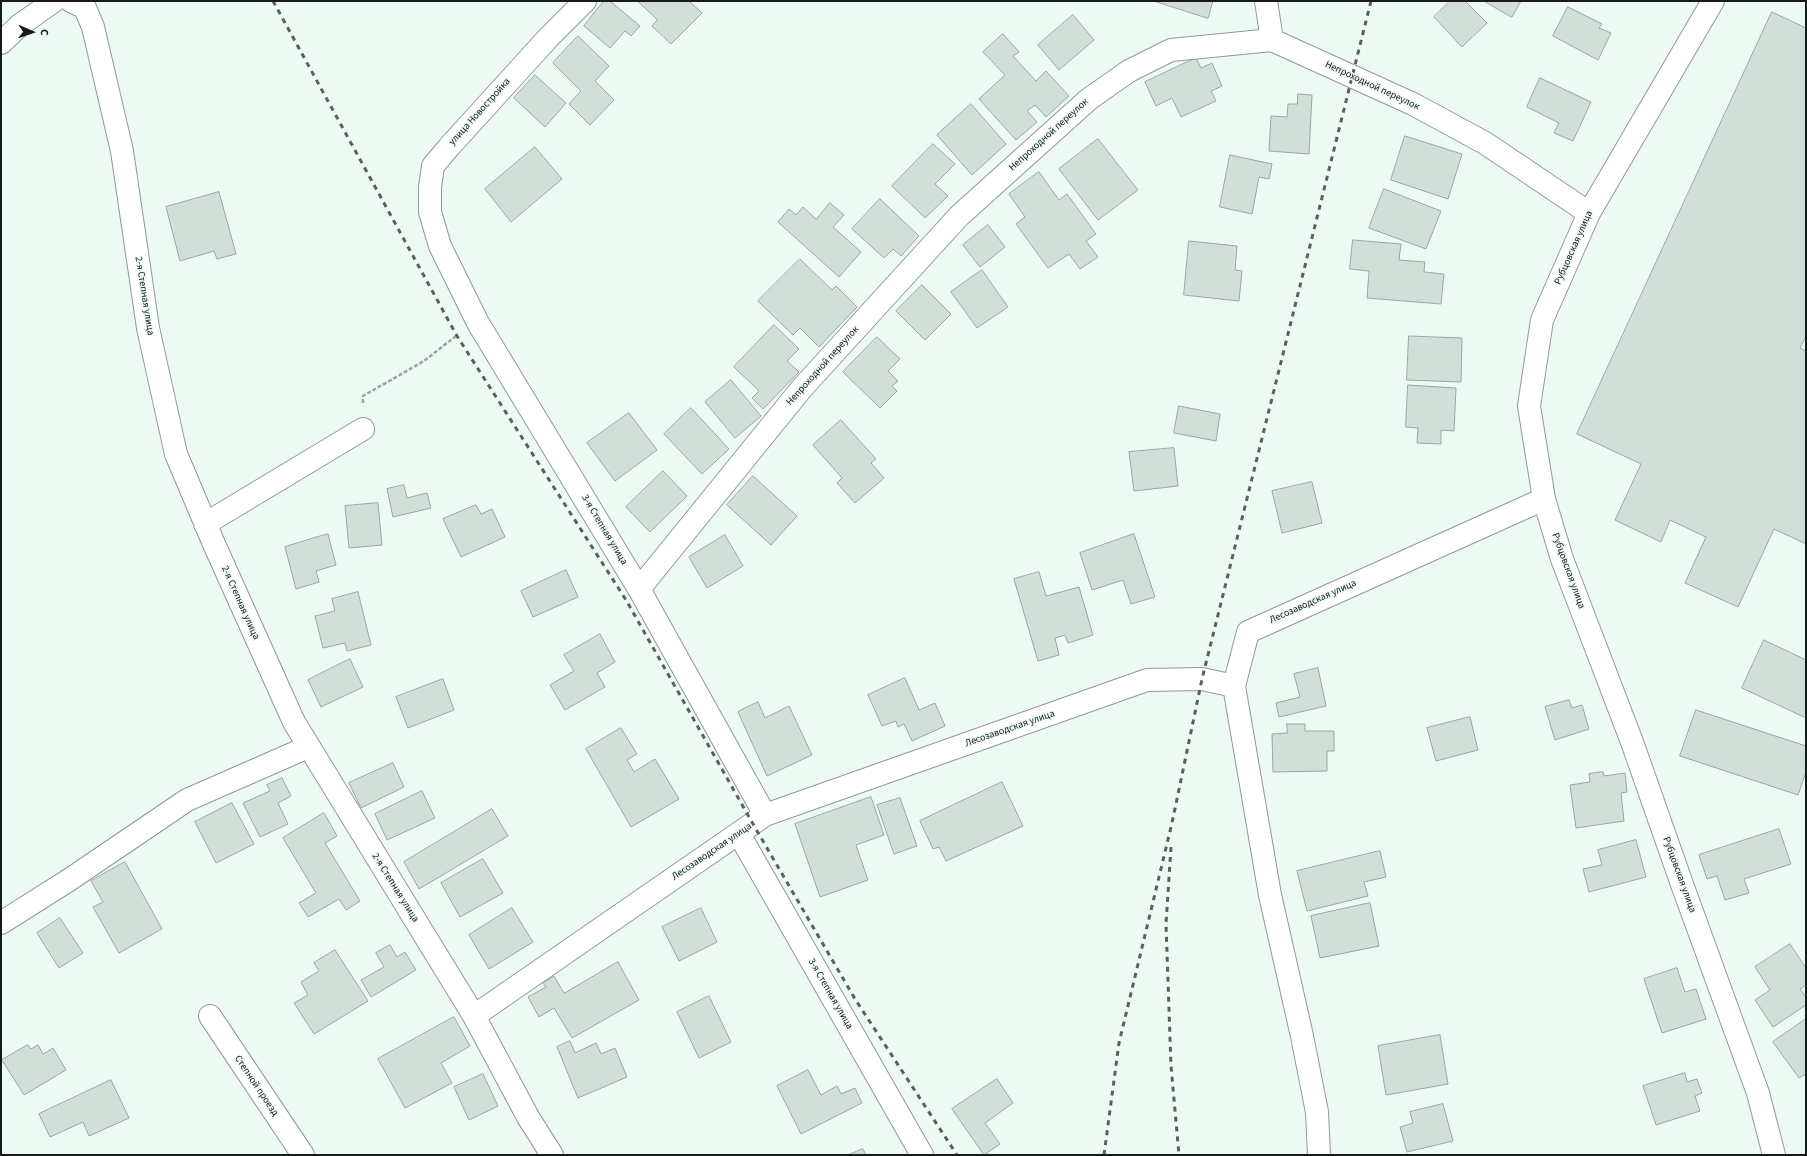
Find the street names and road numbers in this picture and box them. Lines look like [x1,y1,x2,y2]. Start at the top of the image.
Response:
street label: Непроходной переулок [1323,59,1421,113]
street label: улица Новостройка [447,76,513,148]
street label: Непроходной переулок [1007,96,1091,174]
street label: Рубцовская улица [1552,209,1596,287]
street label: 2-я Степная улица [132,256,156,336]
street label: Непроходной переулок [784,324,862,408]
street label: 3-я Степная улица [578,493,630,567]
street label: Рубцовская улица [1549,532,1587,610]
street label: 2-я Степная улица [218,564,262,642]
street label: Лесозаводская улица [1268,577,1358,627]
street label: Лесозаводская улица [964,708,1056,750]
street label: Лесозаводская улица [670,821,754,883]
street label: Рубцовская улица [1660,836,1698,914]
street label: 2-я Степная улица [369,851,421,925]
street label: 3-я Степная улица [805,957,855,1031]
street label: Степной проезд [231,1053,281,1119]

